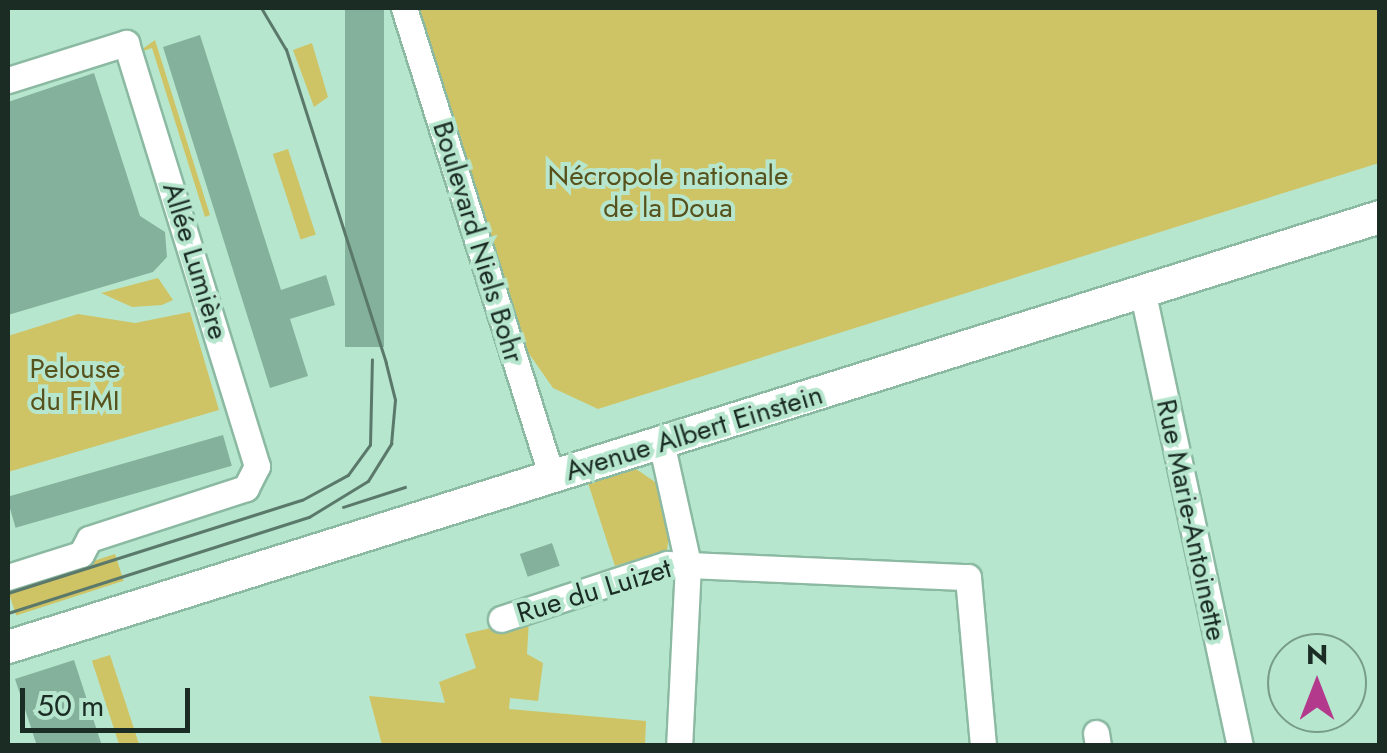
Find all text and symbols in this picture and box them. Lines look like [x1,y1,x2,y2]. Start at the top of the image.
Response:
street label: Boulevard Niels Bohr [425,117,531,367]
park label: Nécropole nationale de la Doua [548,159,788,225]
street label: Allée Lumière [155,178,235,344]
park label: Pelouse du FIMI [29,352,121,418]
street label: Avenue Albert Einstein [561,378,827,488]
street label: Rue Marie-Antoinette [1149,396,1233,644]
street label: Rue du Luizet [513,552,675,630]
north arrow [1267,633,1367,733]
text: N [1306,634,1328,675]
scale bar [25,668,195,730]
text: 50 m [37,684,104,727]

